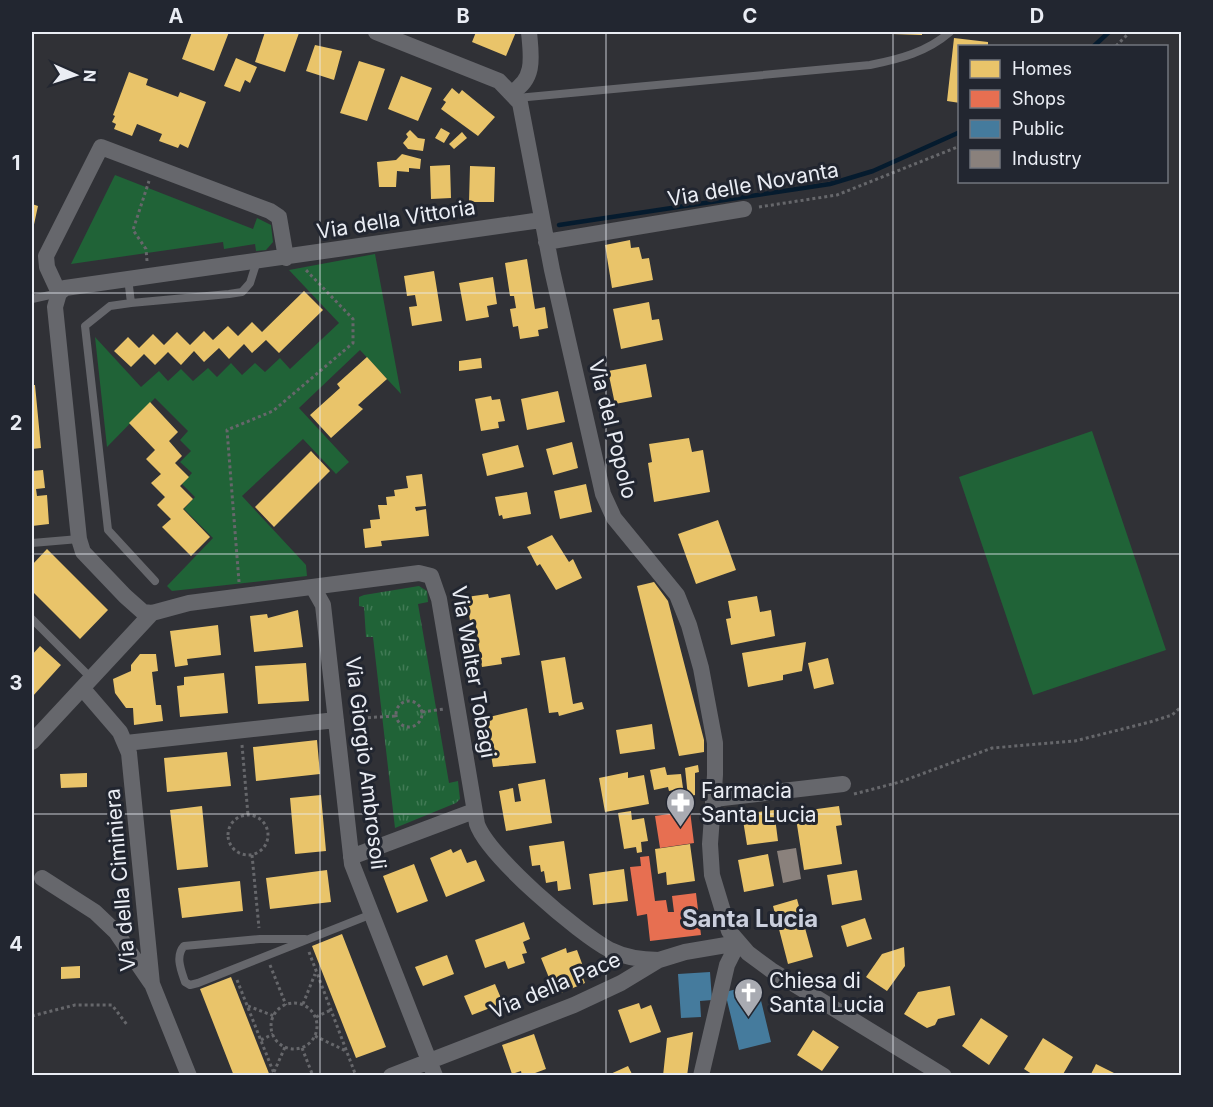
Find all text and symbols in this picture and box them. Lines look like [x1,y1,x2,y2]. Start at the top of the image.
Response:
text: A [169,4,184,28]
text: B [456,4,470,28]
text: C [743,4,757,28]
text: D [1030,4,1044,28]
north arrow [45,45,105,105]
legend [958,45,1168,183]
text: Homes [1012,58,1072,79]
text: N [80,69,100,82]
text: Shops [1012,88,1066,109]
text: Public [1012,118,1064,139]
text: Industry [1012,148,1082,169]
text: 1 [12,151,20,175]
street label: Via delle Novanta [665,157,841,211]
street label: Via della Vittoria [315,194,477,244]
street label: Via del Popolo [584,357,642,501]
text: 2 [10,411,22,435]
street label: Via Walter Tobagi [447,584,501,760]
street label: Via Giorgio Ambrosoli [341,655,391,871]
text: 3 [10,671,22,695]
place label: Farmacia Santa Lucia [701,778,817,827]
pharmacy icon: Farmacia Santa Lucia [664,786,696,828]
street label: Via della Ciminiera [100,787,140,973]
district label: Santa Lucia [682,904,818,933]
text: 4 [9,932,23,956]
street label: Via della Pace [486,946,624,1024]
place label: Chiesa di Santa Lucia [769,968,885,1017]
church icon: Chiesa di Santa Lucia [732,976,764,1018]

